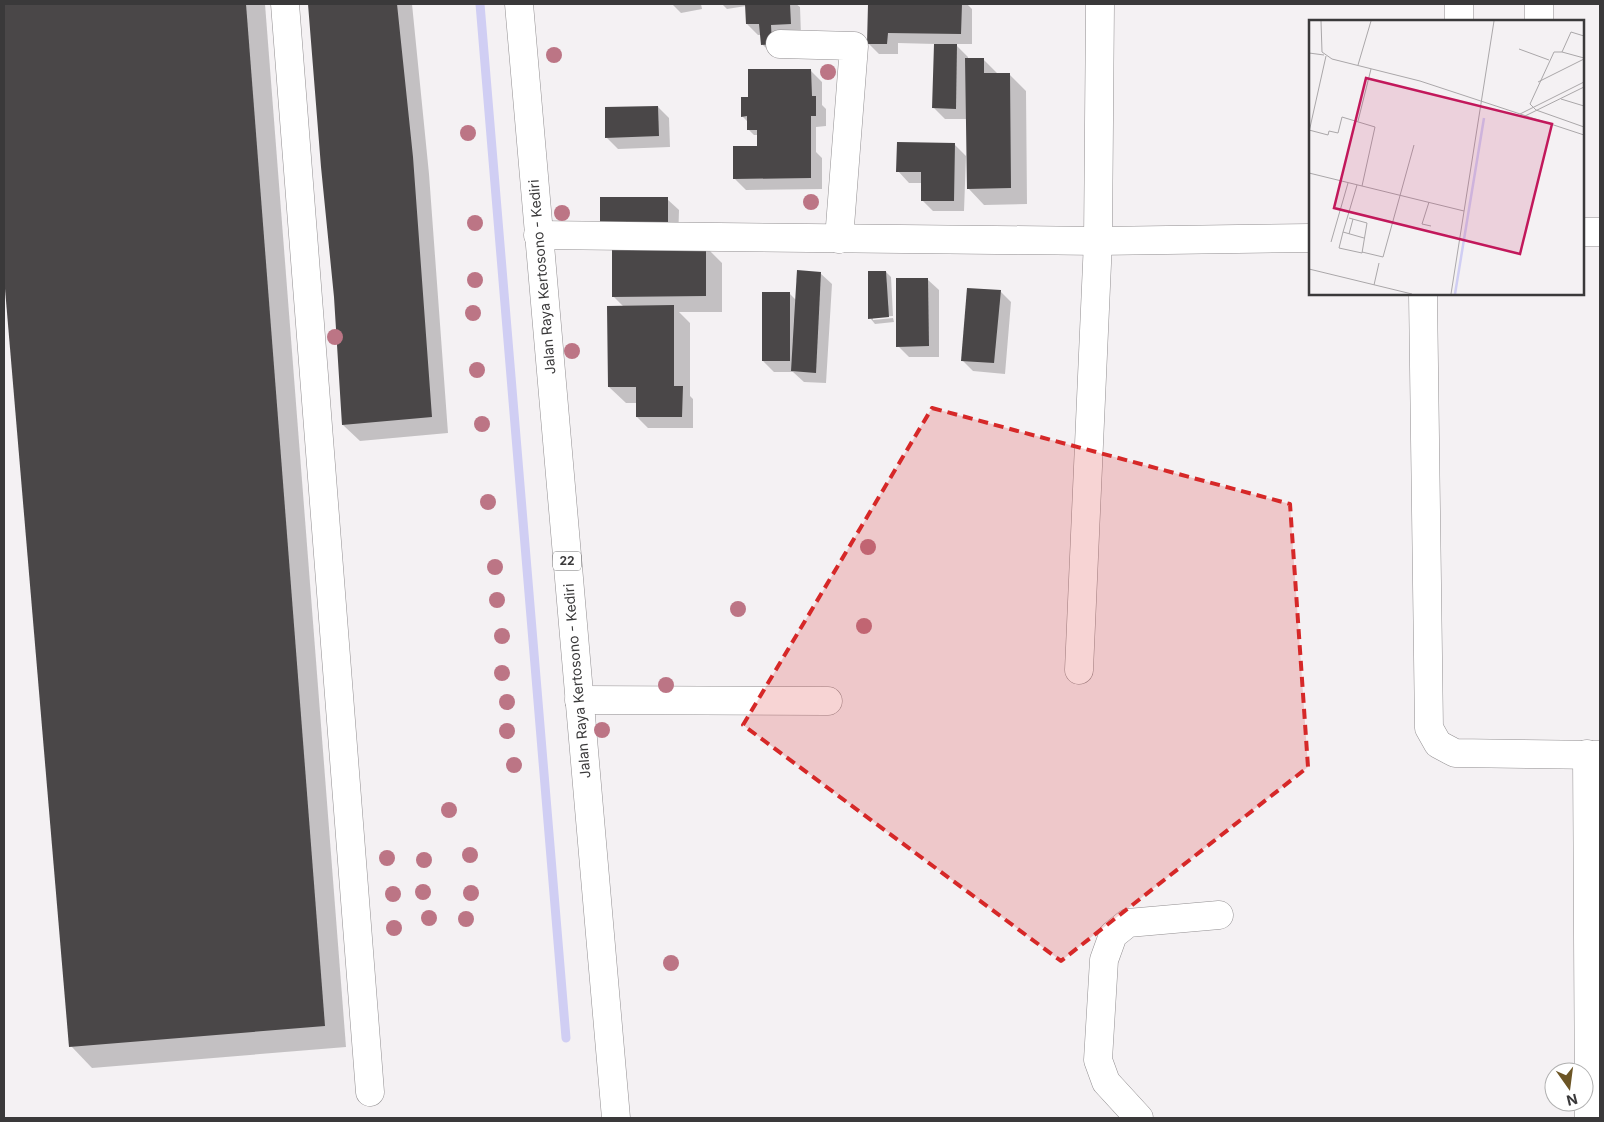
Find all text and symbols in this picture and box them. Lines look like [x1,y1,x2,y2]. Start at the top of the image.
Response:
inset map [1309,20,1584,295]
street label: Jalan Raya Kertosono - Kediri [525,179,558,375]
road number: 22 [553,552,581,570]
street label: Jalan Raya Kertosono - Kediri [560,583,593,779]
north arrow [1544,1062,1594,1112]
text: N [1565,1091,1579,1110]

